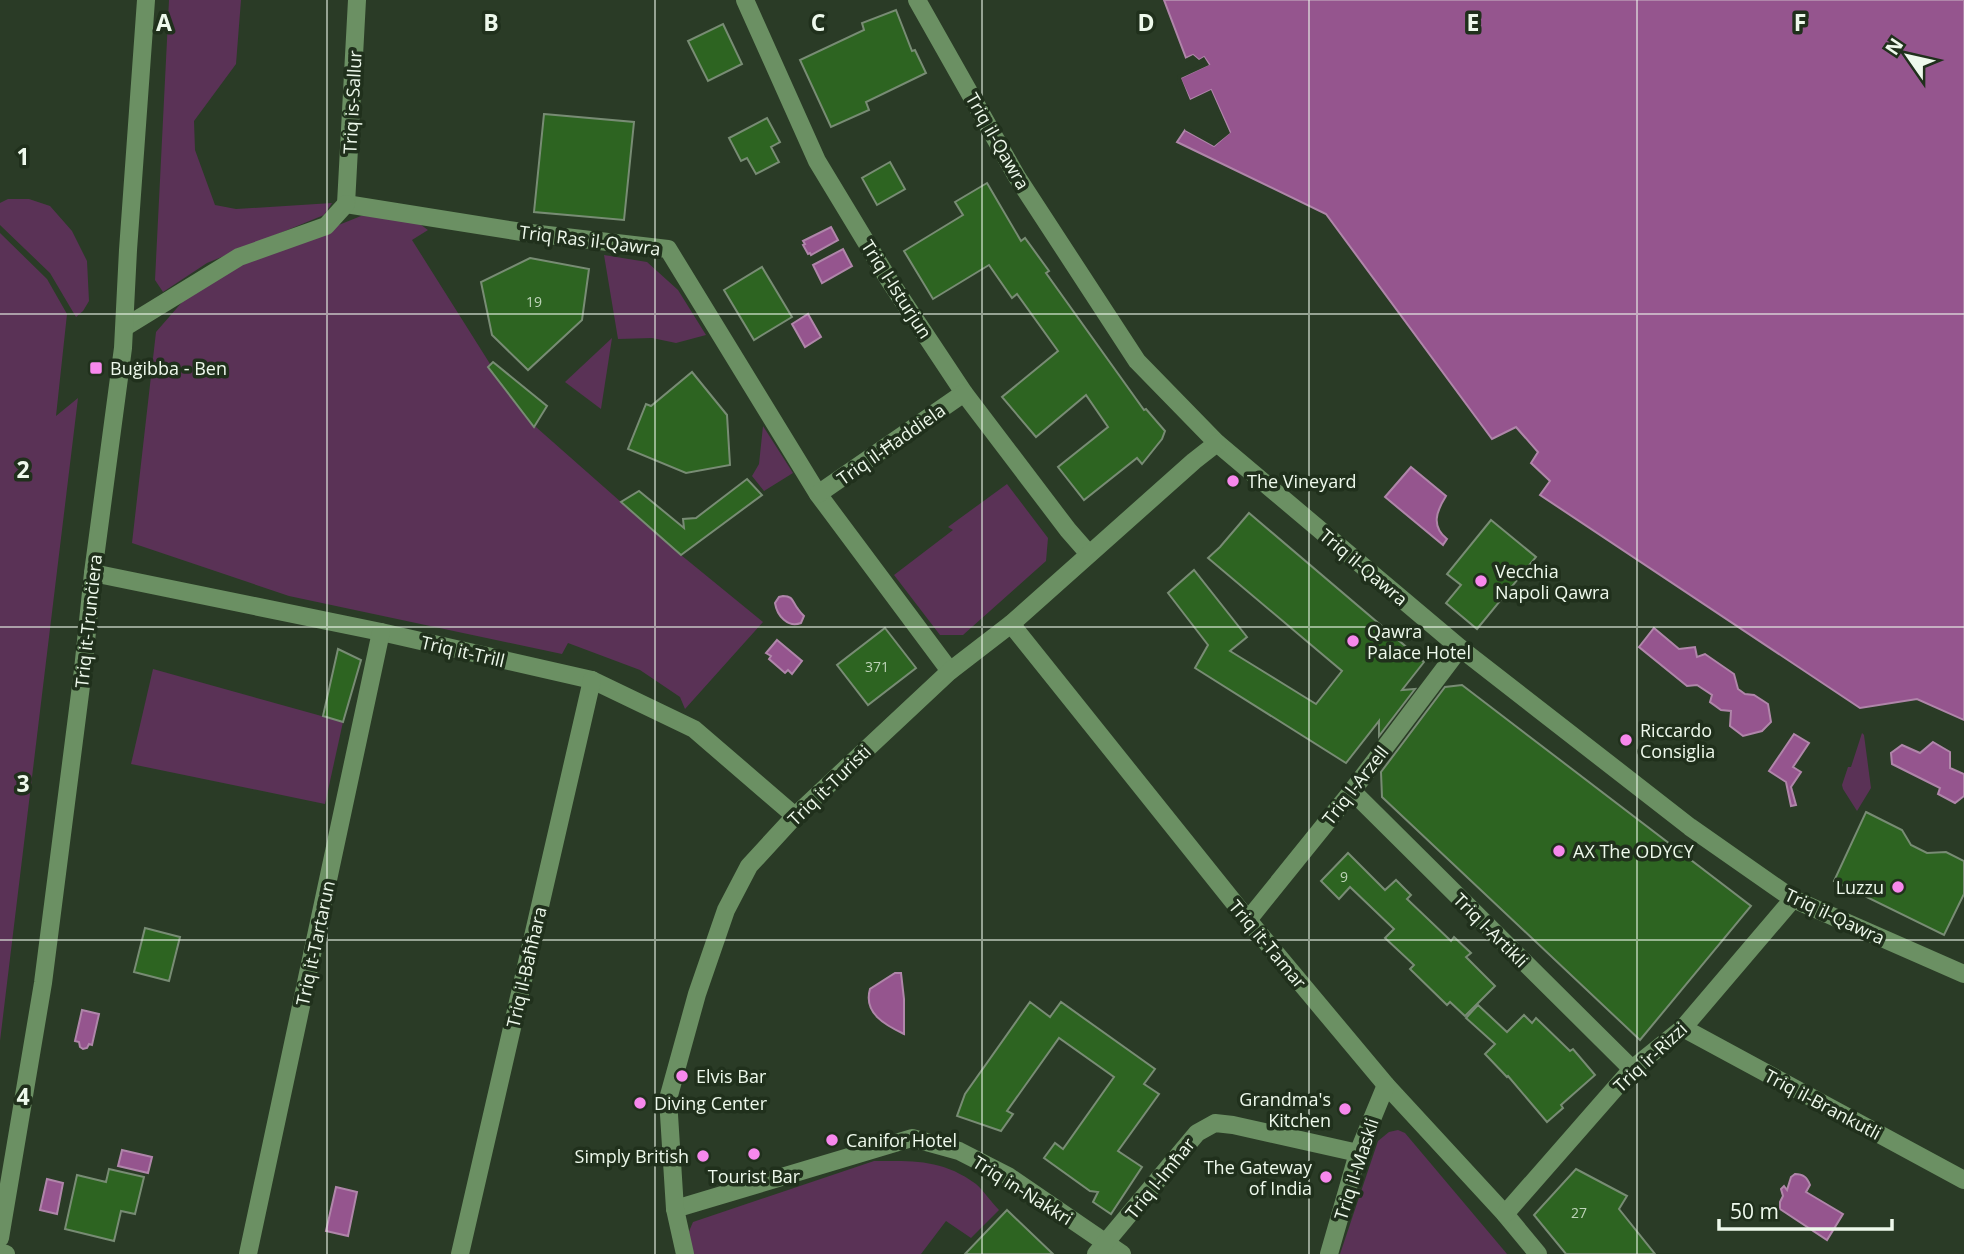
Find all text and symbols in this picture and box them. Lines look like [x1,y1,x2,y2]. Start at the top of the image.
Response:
text: A [156,6,172,38]
text: B [483,6,499,38]
text: C [811,6,825,38]
text: D [1137,6,1155,38]
text: E [1467,6,1479,38]
text: F [1794,6,1806,38]
north arrow [1873,21,1943,91]
text: N [1879,33,1909,60]
street label: Triq is-Sallur [337,49,367,154]
street label: Triq il-Qawra [961,88,1035,194]
text: 1 [16,140,30,172]
street label: Triq Ras il-Qawra [518,219,662,261]
street label: Triq l-Isturjun [856,235,938,343]
house number: 19 [526,292,542,311]
place label: Buġibba - Ben [110,356,227,380]
marker: Buġibba - Ben [88,360,104,376]
street label: Triq il-Ħaddiela [832,398,950,490]
text: 2 [16,453,30,485]
place label: The Vineyard [1247,469,1357,493]
marker: The Vineyard [1225,473,1241,489]
street label: Triq il-Qawra [1315,523,1413,611]
street label: Triq it-Trunċiera [69,553,107,689]
place label: Vecchia Napoli Qawra [1495,559,1609,604]
marker: Vecchia Napoli Qawra [1473,573,1489,589]
place label: Qawra Palace Hotel [1367,619,1471,664]
street label: Triq it-Trill [419,630,507,672]
marker: Qawra Palace Hotel [1345,633,1361,649]
house number: 371 [865,657,889,676]
place label: Riccardo Consiglia [1640,718,1715,763]
marker: Riccardo Consiglia [1618,732,1634,748]
street label: Triq it-Turisti [782,739,876,831]
street label: Triq l-Arzell [1317,740,1393,830]
text: 3 [16,767,30,799]
place label: AX The ODYCY [1573,839,1695,863]
marker: AX The ODYCY [1551,843,1567,859]
house number: 9 [1340,867,1348,886]
place label: Luzzu [1836,875,1884,899]
street label: Triq it-Tartarun [290,878,340,1008]
marker: Luzzu [1890,879,1906,895]
street label: Triq il-Qawra [1781,882,1889,950]
street label: Triq l-Artikli [1449,888,1533,972]
street label: Triq it-Tamar [1224,895,1312,994]
street label: Triq il-Baħħara [500,904,552,1030]
street label: Triq ir-Rizzi [1608,1017,1692,1097]
street label: Triq il-Brankutli [1761,1063,1885,1145]
place label: Elvis Bar [696,1064,767,1088]
marker: Elvis Bar [674,1068,690,1084]
text: 4 [16,1080,30,1112]
place label: Grandma's Kitchen [1239,1087,1331,1132]
place label: Diving Center [654,1091,768,1115]
marker: Diving Center [632,1095,648,1111]
marker: Grandma's Kitchen [1337,1101,1353,1117]
street label: Triq il-Maskli [1328,1115,1384,1223]
place label: Canifor Hotel [846,1128,957,1152]
marker: Canifor Hotel [824,1132,840,1148]
street label: Triq l-Imħar [1120,1132,1201,1224]
place label: Simply British [575,1144,689,1168]
marker: Tourist Bar [746,1146,762,1162]
marker: Simply British [695,1148,711,1164]
street label: Triq in-Nakkri [969,1150,1077,1230]
place label: The Gateway of India [1204,1155,1313,1200]
place label: Tourist Bar [708,1164,801,1188]
marker: The Gateway of India [1318,1169,1334,1185]
scale bar [1719,1188,1892,1232]
text: 50 m [1730,1197,1779,1225]
house number: 27 [1571,1203,1587,1222]

